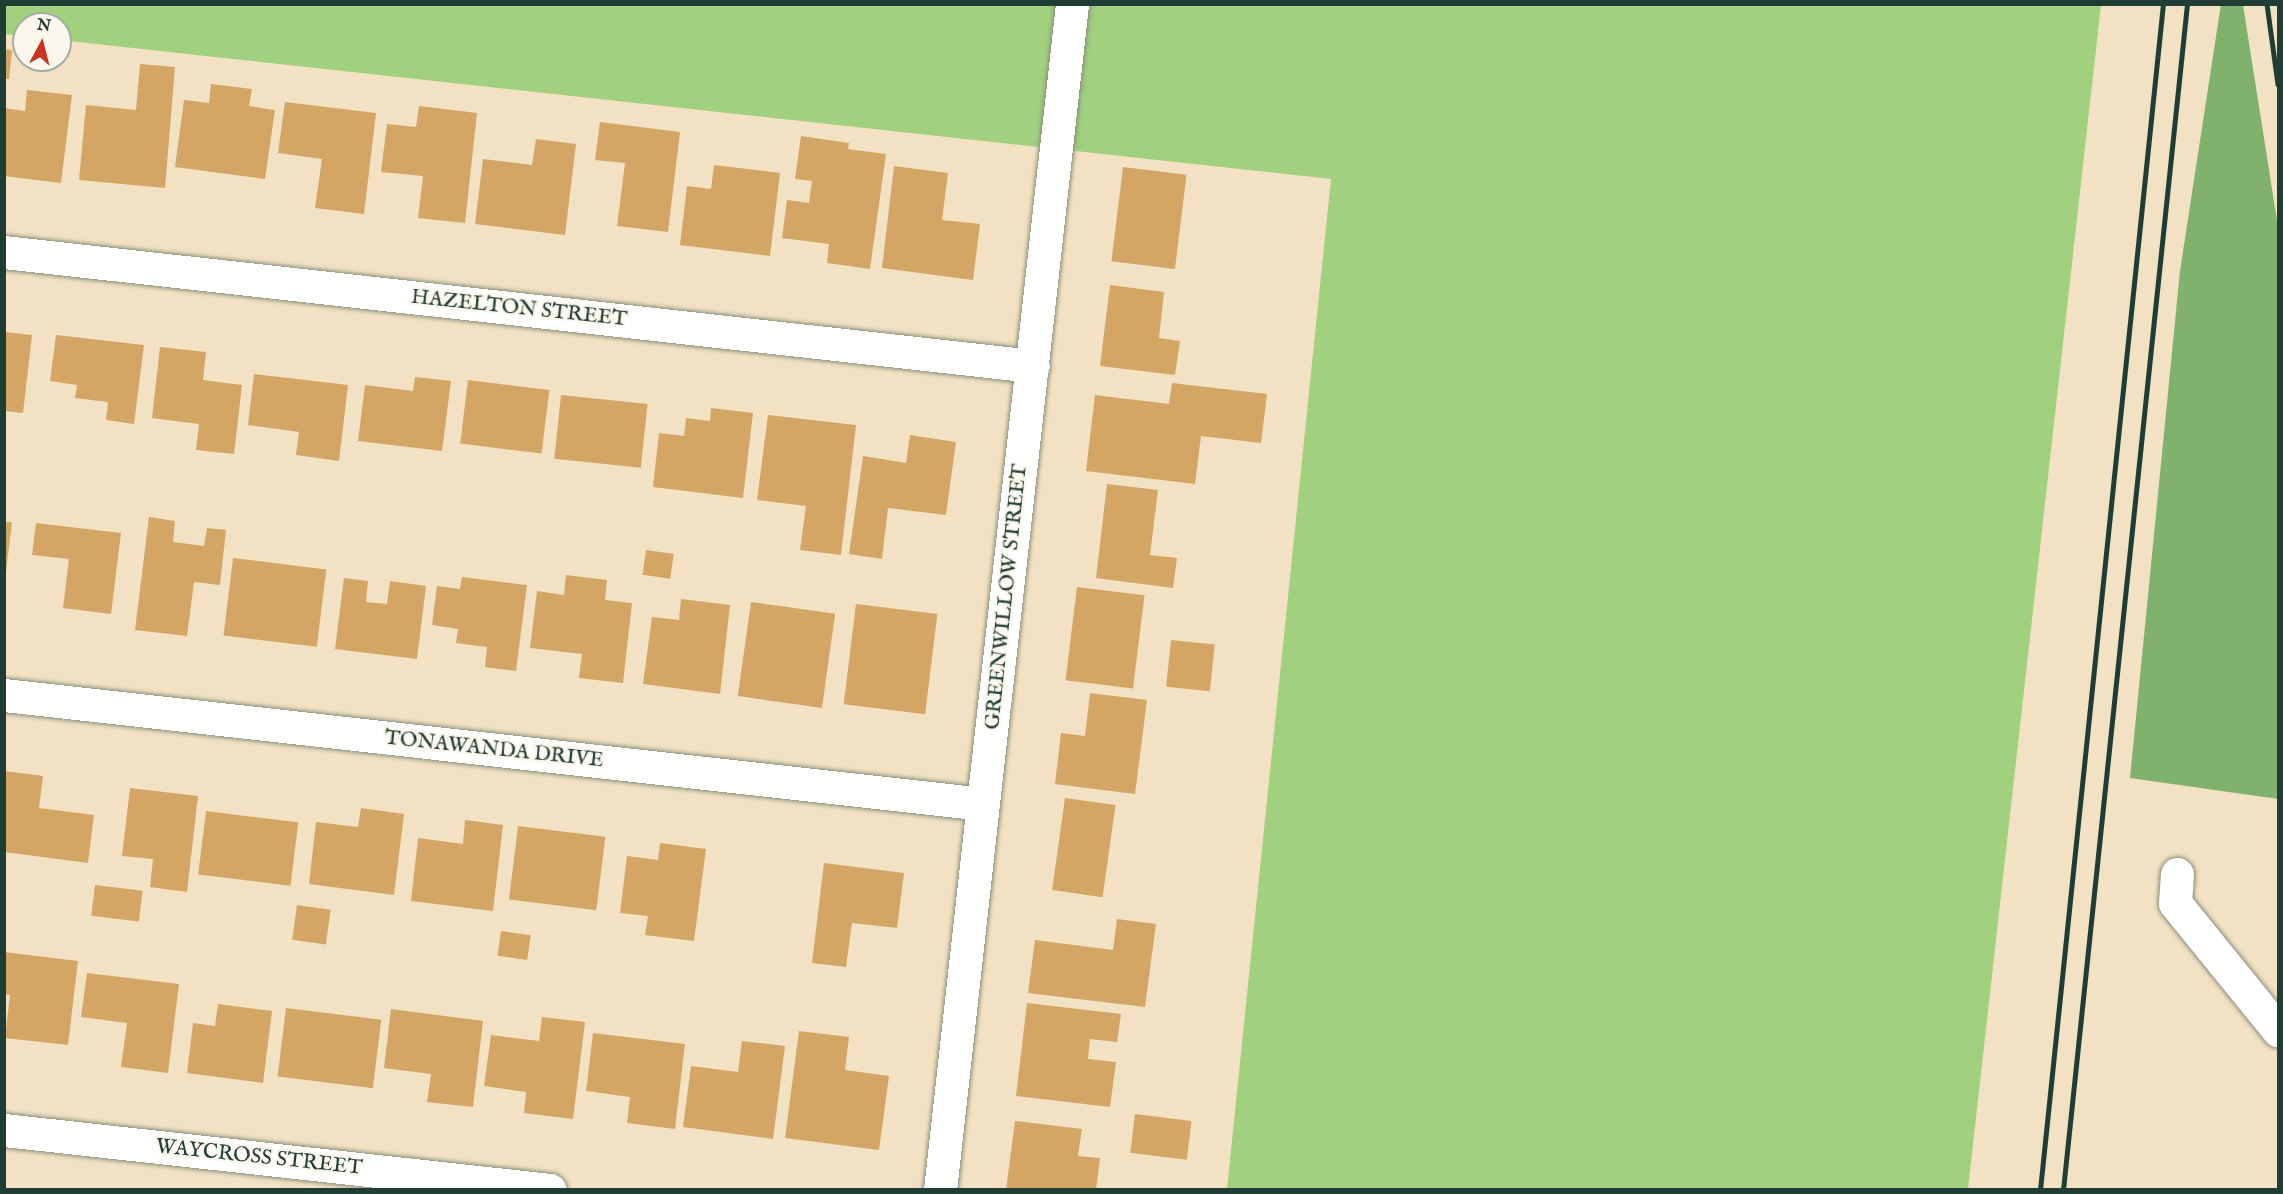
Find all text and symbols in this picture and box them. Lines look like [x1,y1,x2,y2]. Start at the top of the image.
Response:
north arrow [12,12,72,72]
text: N [36,15,52,37]
street label: HAZELTON STREET [410,285,628,333]
street label: GREENWILLOW STREET [981,463,1033,731]
street label: TONAWANDA DRIVE [383,726,605,774]
street label: WAYCROSS STREET [154,1135,364,1181]

